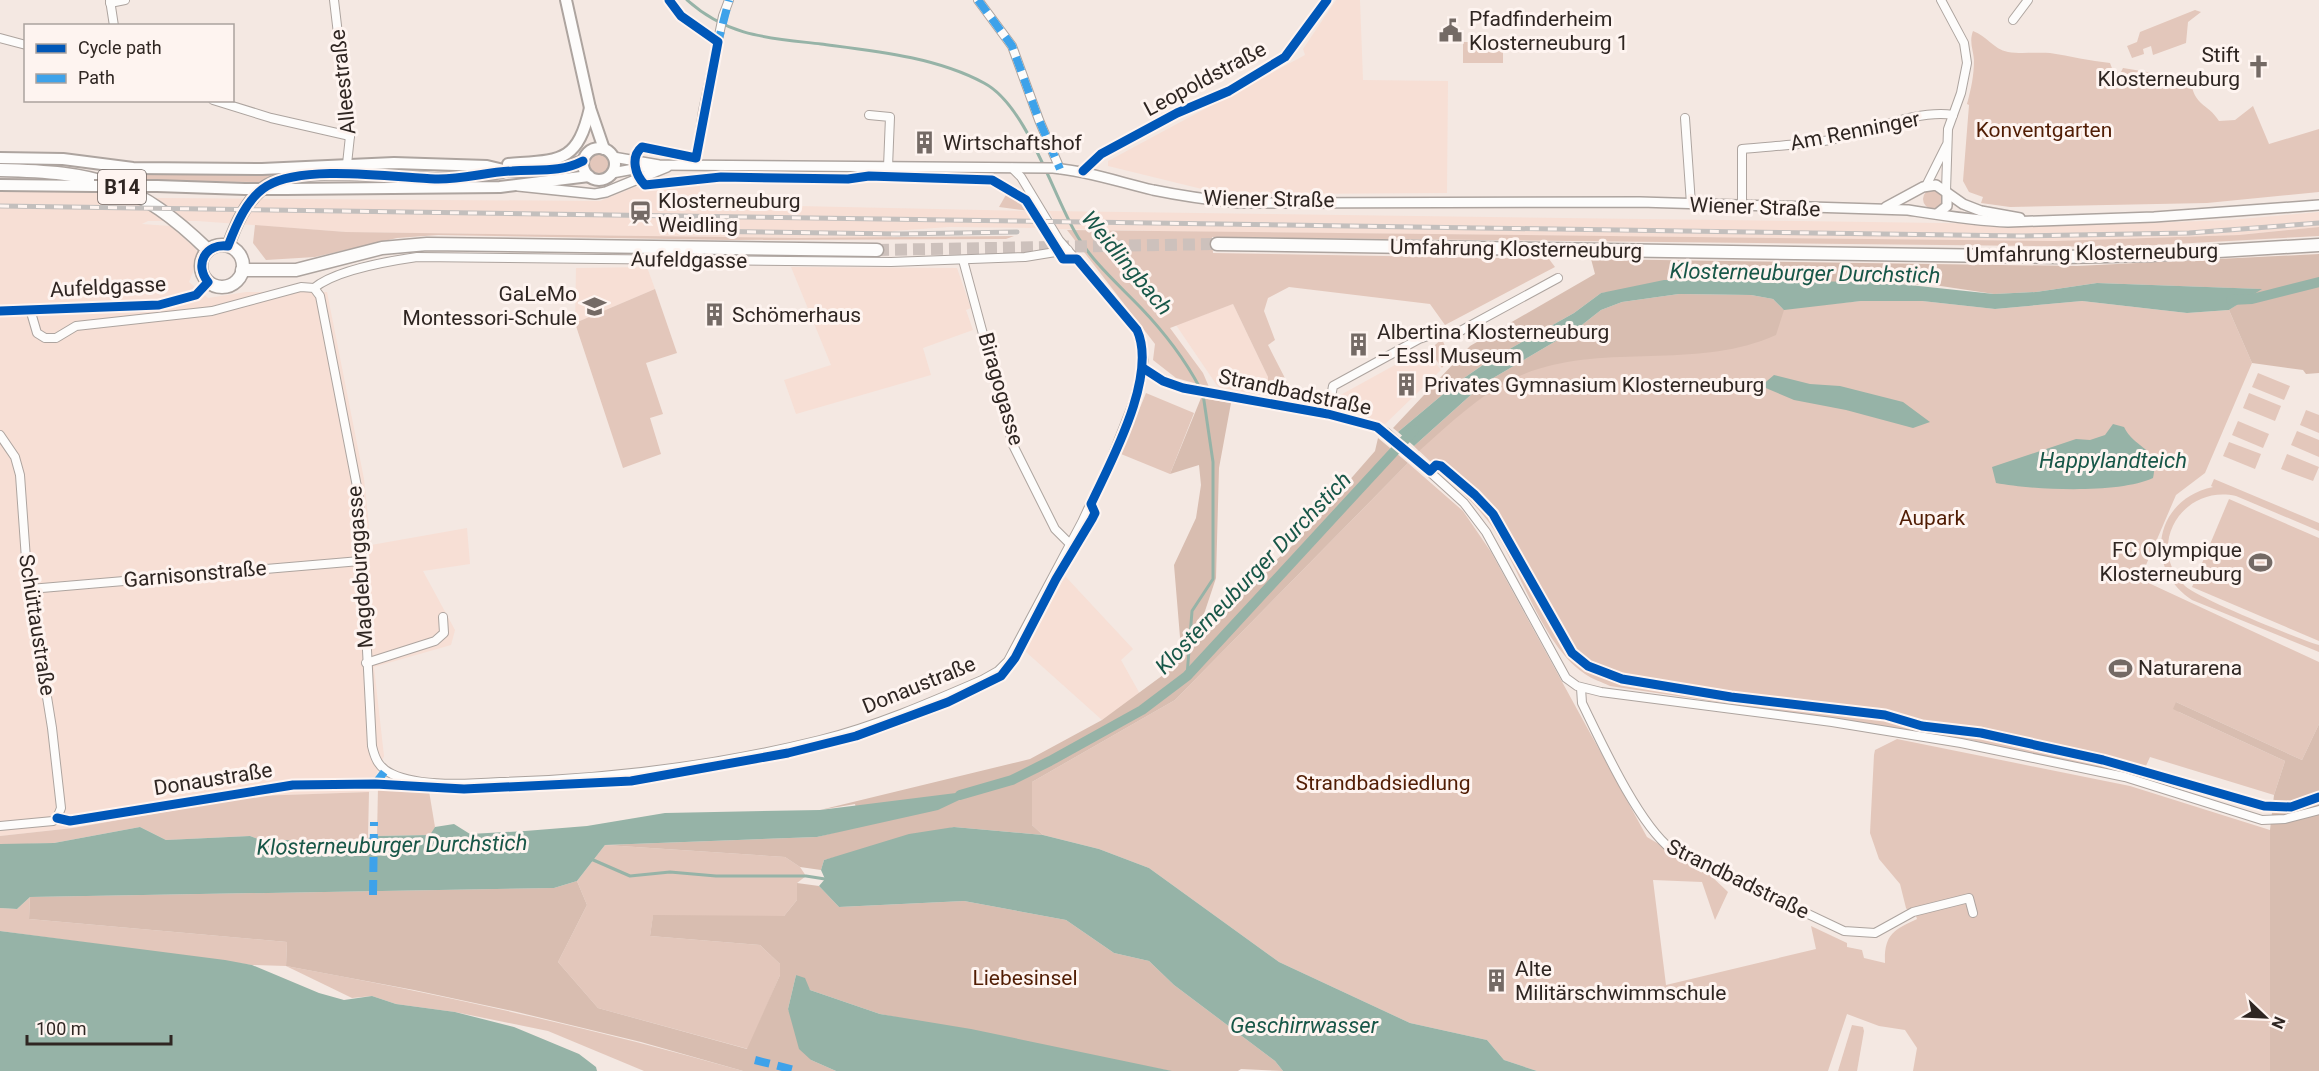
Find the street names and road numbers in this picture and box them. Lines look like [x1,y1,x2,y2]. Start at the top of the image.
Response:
street label: Alleestraße [326,28,360,136]
street label: Leopoldstraße [1140,37,1270,121]
street label: Am Renninger [1788,107,1922,155]
road number: B14 [98,170,146,204]
street label: Wiener Straße [1203,186,1335,212]
street label: Wiener Straße [1689,193,1821,221]
street label: Umfahrung Klosterneuburg [1390,235,1642,263]
street label: Umfahrung Klosterneuburg [1966,239,2218,267]
street label: Aufeldgasse [631,247,747,273]
street label: Aufeldgasse [49,272,167,302]
street label: Biragogasse [973,330,1029,448]
street label: Strandbadstraße [1216,364,1374,420]
street label: Magdeburggasse [342,485,378,649]
street label: Schüttaustraße [14,553,60,697]
street label: Garnisonstraße [123,556,267,592]
street label: Donaustraße [859,651,979,719]
street label: Donaustraße [152,758,274,800]
street label: Strandbadstraße [1663,834,1813,924]

